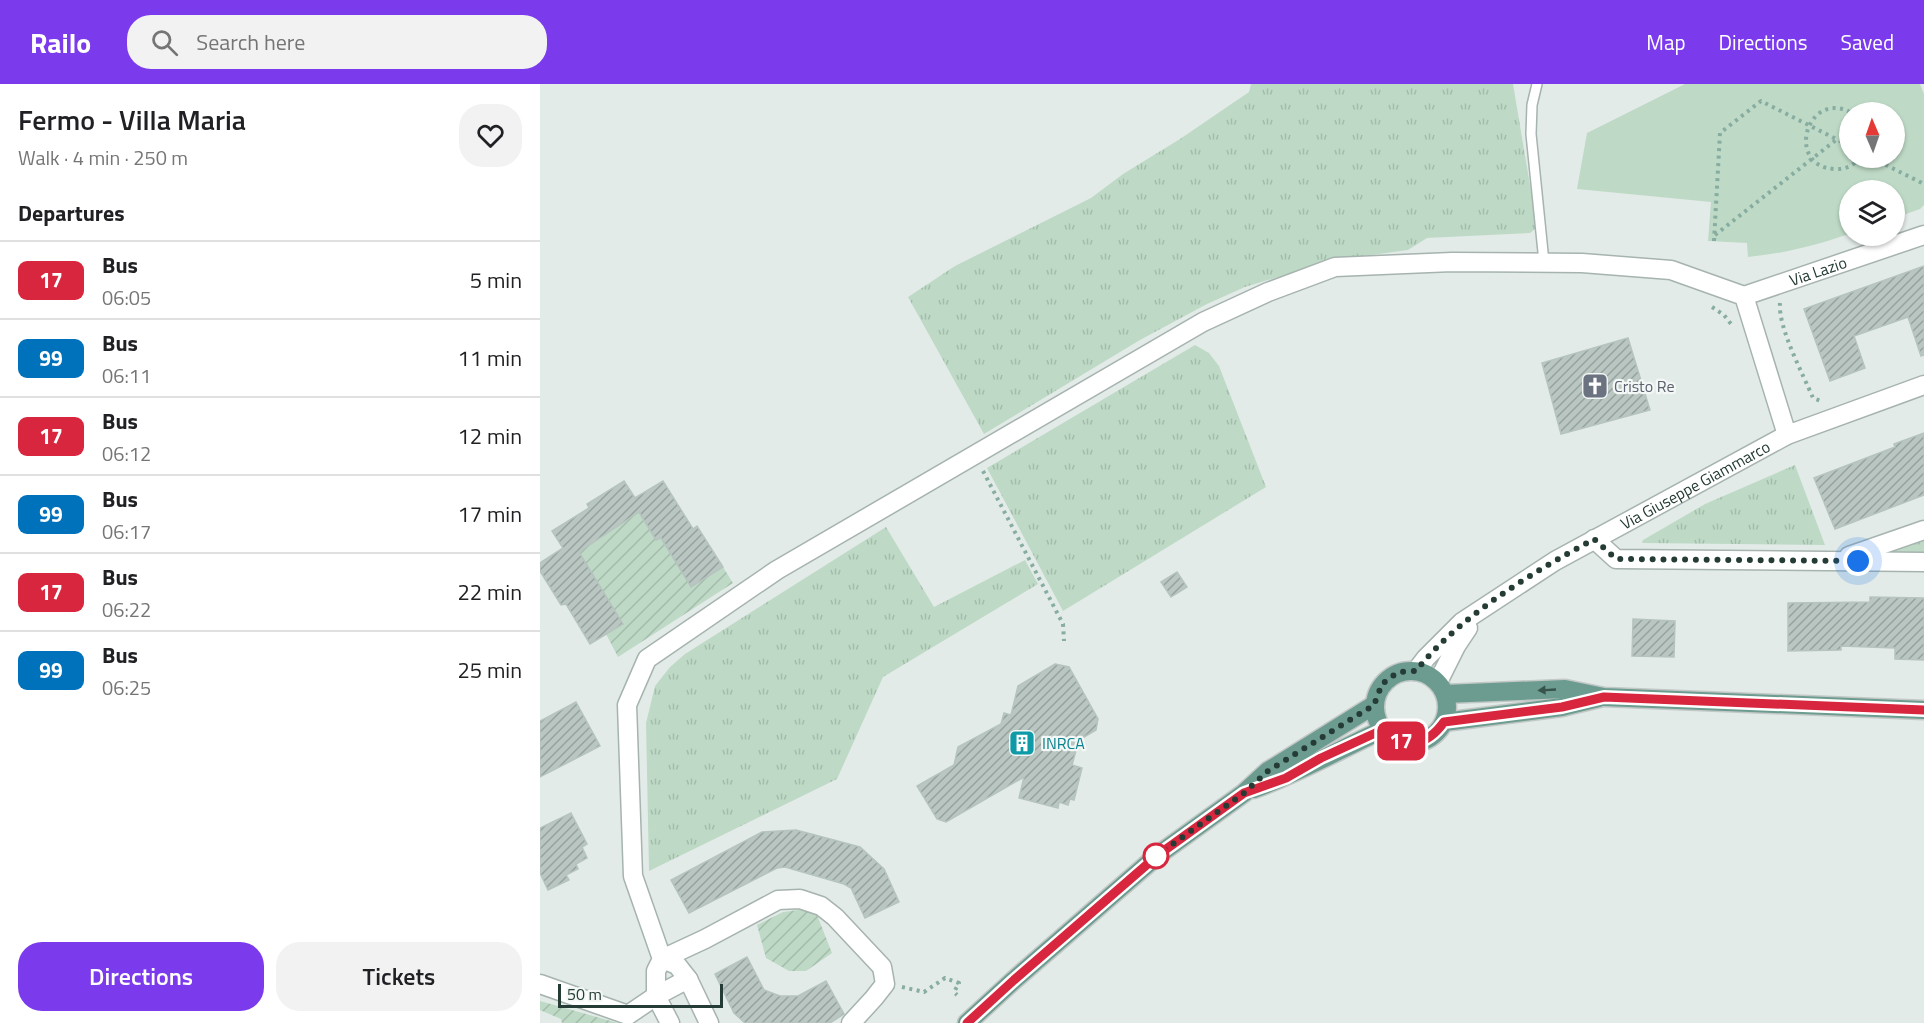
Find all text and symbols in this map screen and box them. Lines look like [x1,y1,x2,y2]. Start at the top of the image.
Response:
search box [127,15,547,69]
text: Railo [30,21,91,64]
text: Search here [196,25,305,59]
icon: search [148,26,181,59]
text: Map [1646,26,1686,58]
text: Directions [1719,26,1808,58]
text: Saved [1841,26,1894,58]
text: Fermo - Villa Maria [18,98,246,141]
north arrow [1839,102,1905,168]
map controls [1839,102,1905,246]
button: heart [459,104,522,167]
text: Walk · 4 min · 250 m [18,142,188,173]
button: layers [1839,180,1905,246]
text: Departures [18,196,125,230]
text: Bus [102,248,138,282]
street label: Via Lazio [1786,250,1850,292]
text: 5 min [470,263,522,297]
text: 17 [39,264,63,296]
text: 06:05 [102,282,151,313]
text: Bus [102,326,138,360]
text: 11 min [457,341,522,375]
text: 99 [39,342,63,374]
text: 06:11 [102,360,151,391]
church icon: Cristo Re [1580,371,1610,401]
place label: Cristo Re [1614,374,1675,398]
text: Bus [102,404,138,438]
text: 12 min [457,419,522,453]
text: 17 [39,420,63,452]
street label: Via Giuseppe Giammarco [1616,434,1774,535]
text: 06:12 [102,438,151,469]
text: Bus [102,482,138,516]
text: 17 min [457,497,522,531]
text: 99 [39,498,63,530]
text: 06:17 [102,516,151,547]
your location [1843,546,1873,576]
text: Bus [102,560,138,594]
text: 22 min [457,575,522,609]
text: 17 [39,576,63,608]
text: 06:22 [102,594,151,625]
text: Bus [102,638,138,672]
text: 25 min [457,653,522,687]
text: 99 [39,654,63,686]
text: 06:25 [102,672,151,703]
one-way arrow [1537,685,1556,694]
line badge: 17 [1374,722,1428,760]
text: 17 [1389,725,1413,757]
building icon: INRCA [1007,728,1037,758]
place label: INRCA [1042,731,1085,755]
unlabelled marker [1143,843,1169,869]
button: Directions [18,942,264,1011]
button: Tickets [276,942,522,1011]
scale bar [558,981,723,1008]
text: 50 m [567,982,602,1006]

